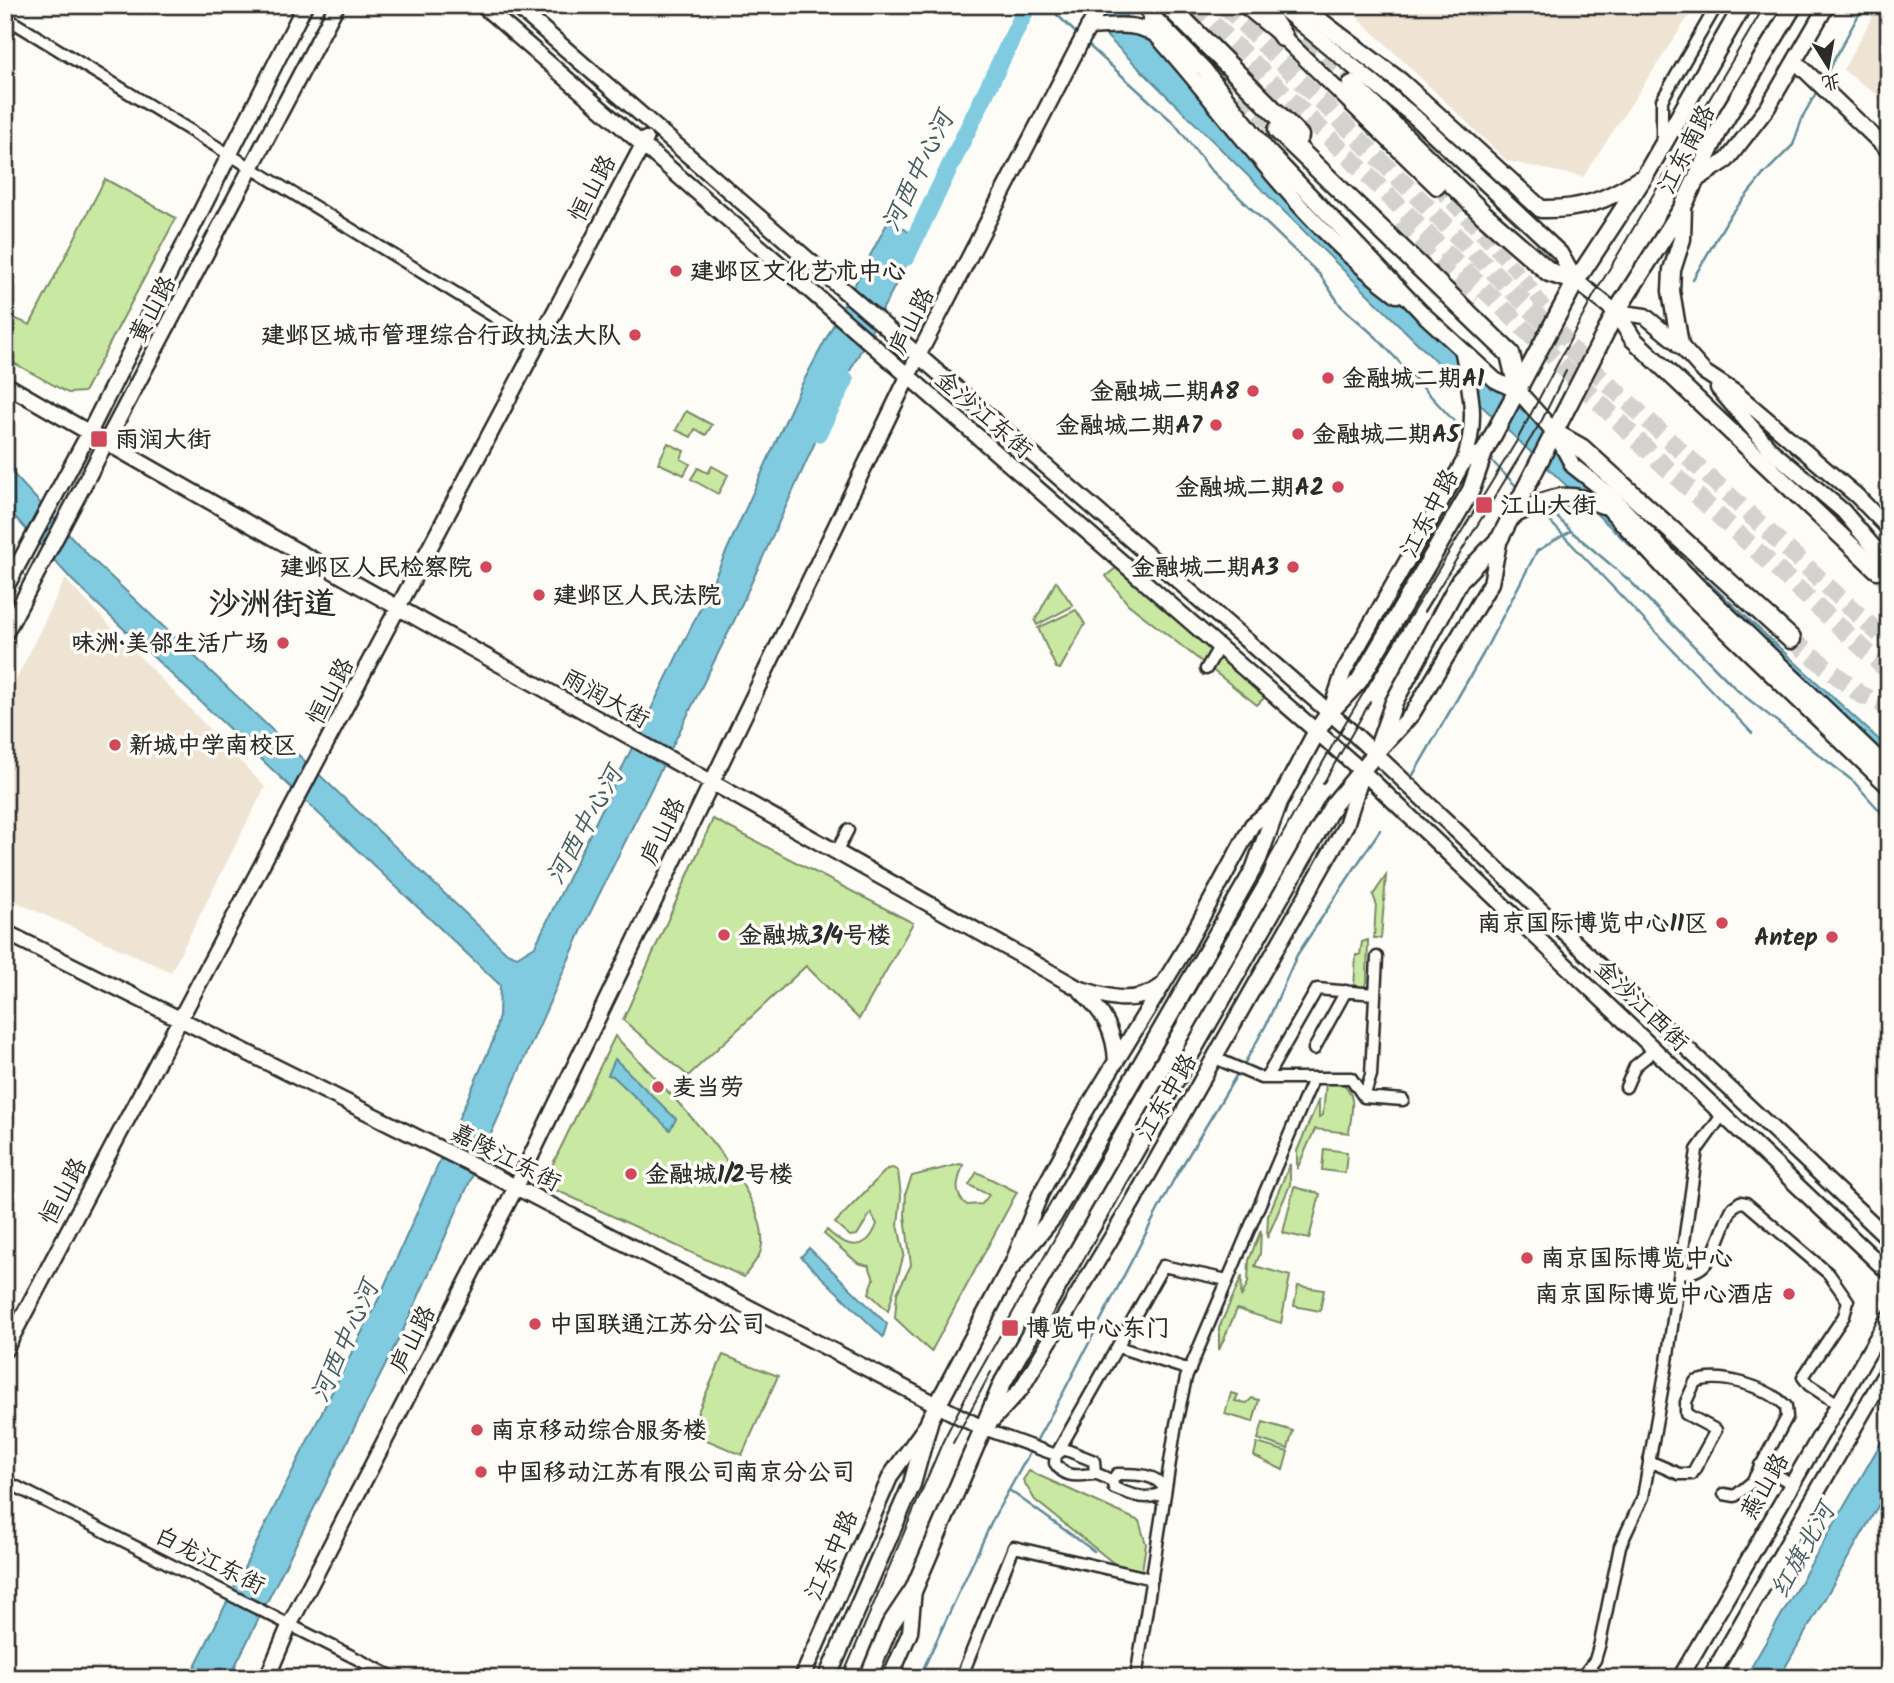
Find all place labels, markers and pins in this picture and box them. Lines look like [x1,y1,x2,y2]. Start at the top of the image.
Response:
place label: 建邺区文化艺术中心 [690,253,906,292]
marker: 建邺区文化艺术中心 [668,263,684,279]
place label: 建邺区城市管理综合行政执法大队 [261,317,621,356]
marker: 建邺区城市管理综合行政执法大队 [627,327,643,343]
place label: 金融城二期A1 [1342,360,1485,399]
marker: 金融城二期A1 [1320,370,1336,386]
place label: 金融城二期A8 [1090,373,1240,412]
marker: 金融城二期A8 [1245,383,1261,399]
place label: 金融城二期A7 [1056,407,1203,446]
place label: 金融城二期A5 [1312,416,1461,455]
marker: 金融城二期A7 [1208,417,1224,433]
place label: 雨润大街 [115,421,211,460]
marker: 金融城二期A5 [1290,426,1306,442]
marker: 雨润大街 [89,429,109,449]
place label: 金融城二期A2 [1175,469,1324,508]
marker: 金融城二期A2 [1330,479,1346,495]
place label: 江山大街 [1500,487,1596,526]
marker: 江山大街 [1474,495,1494,515]
place label: 建邺区人民检察院 [280,549,472,588]
place label: 金融城二期A3 [1131,549,1279,588]
marker: 建邺区人民检察院 [478,559,494,575]
marker: 金融城二期A3 [1285,559,1301,575]
place label: 建邺区人民法院 [553,577,721,616]
marker: 建邺区人民法院 [531,587,547,603]
place label: 味洲·美邻生活广场 [71,625,269,664]
marker: 味洲·美邻生活广场 [275,635,291,651]
place label: 新城中学南校区 [129,727,297,766]
marker: 新城中学南校区 [107,737,123,753]
place label: 南京国际博览中心11区 [1478,905,1708,944]
marker: 南京国际博览中心11区 [1714,915,1730,931]
place label: 金融城3/4号楼 [738,917,891,956]
place label: Antep [1754,919,1818,958]
marker: 金融城3/4号楼 [716,927,732,943]
marker: Antep [1824,929,1840,945]
place label: 麦当劳 [672,1069,744,1108]
marker: 麦当劳 [650,1079,666,1095]
place label: 金融城1/2号楼 [645,1156,793,1195]
marker: 金融城1/2号楼 [623,1166,639,1182]
place label: 南京国际博览中心 [1541,1240,1733,1279]
marker: 南京国际博览中心 [1519,1250,1535,1266]
place label: 南京国际博览中心酒店 [1535,1276,1775,1315]
marker: 南京国际博览中心酒店 [1781,1286,1797,1302]
place label: 中国联通江苏分公司 [549,1306,765,1345]
place label: 博览中心东门 [1026,1310,1170,1349]
marker: 中国联通江苏分公司 [527,1316,543,1332]
marker: 博览中心东门 [1000,1318,1020,1338]
place label: 南京移动综合服务楼 [491,1412,707,1451]
marker: 南京移动综合服务楼 [469,1422,485,1438]
place label: 中国移动江苏有限公司南京分公司 [495,1454,855,1493]
marker: 中国移动江苏有限公司南京分公司 [473,1464,489,1480]

